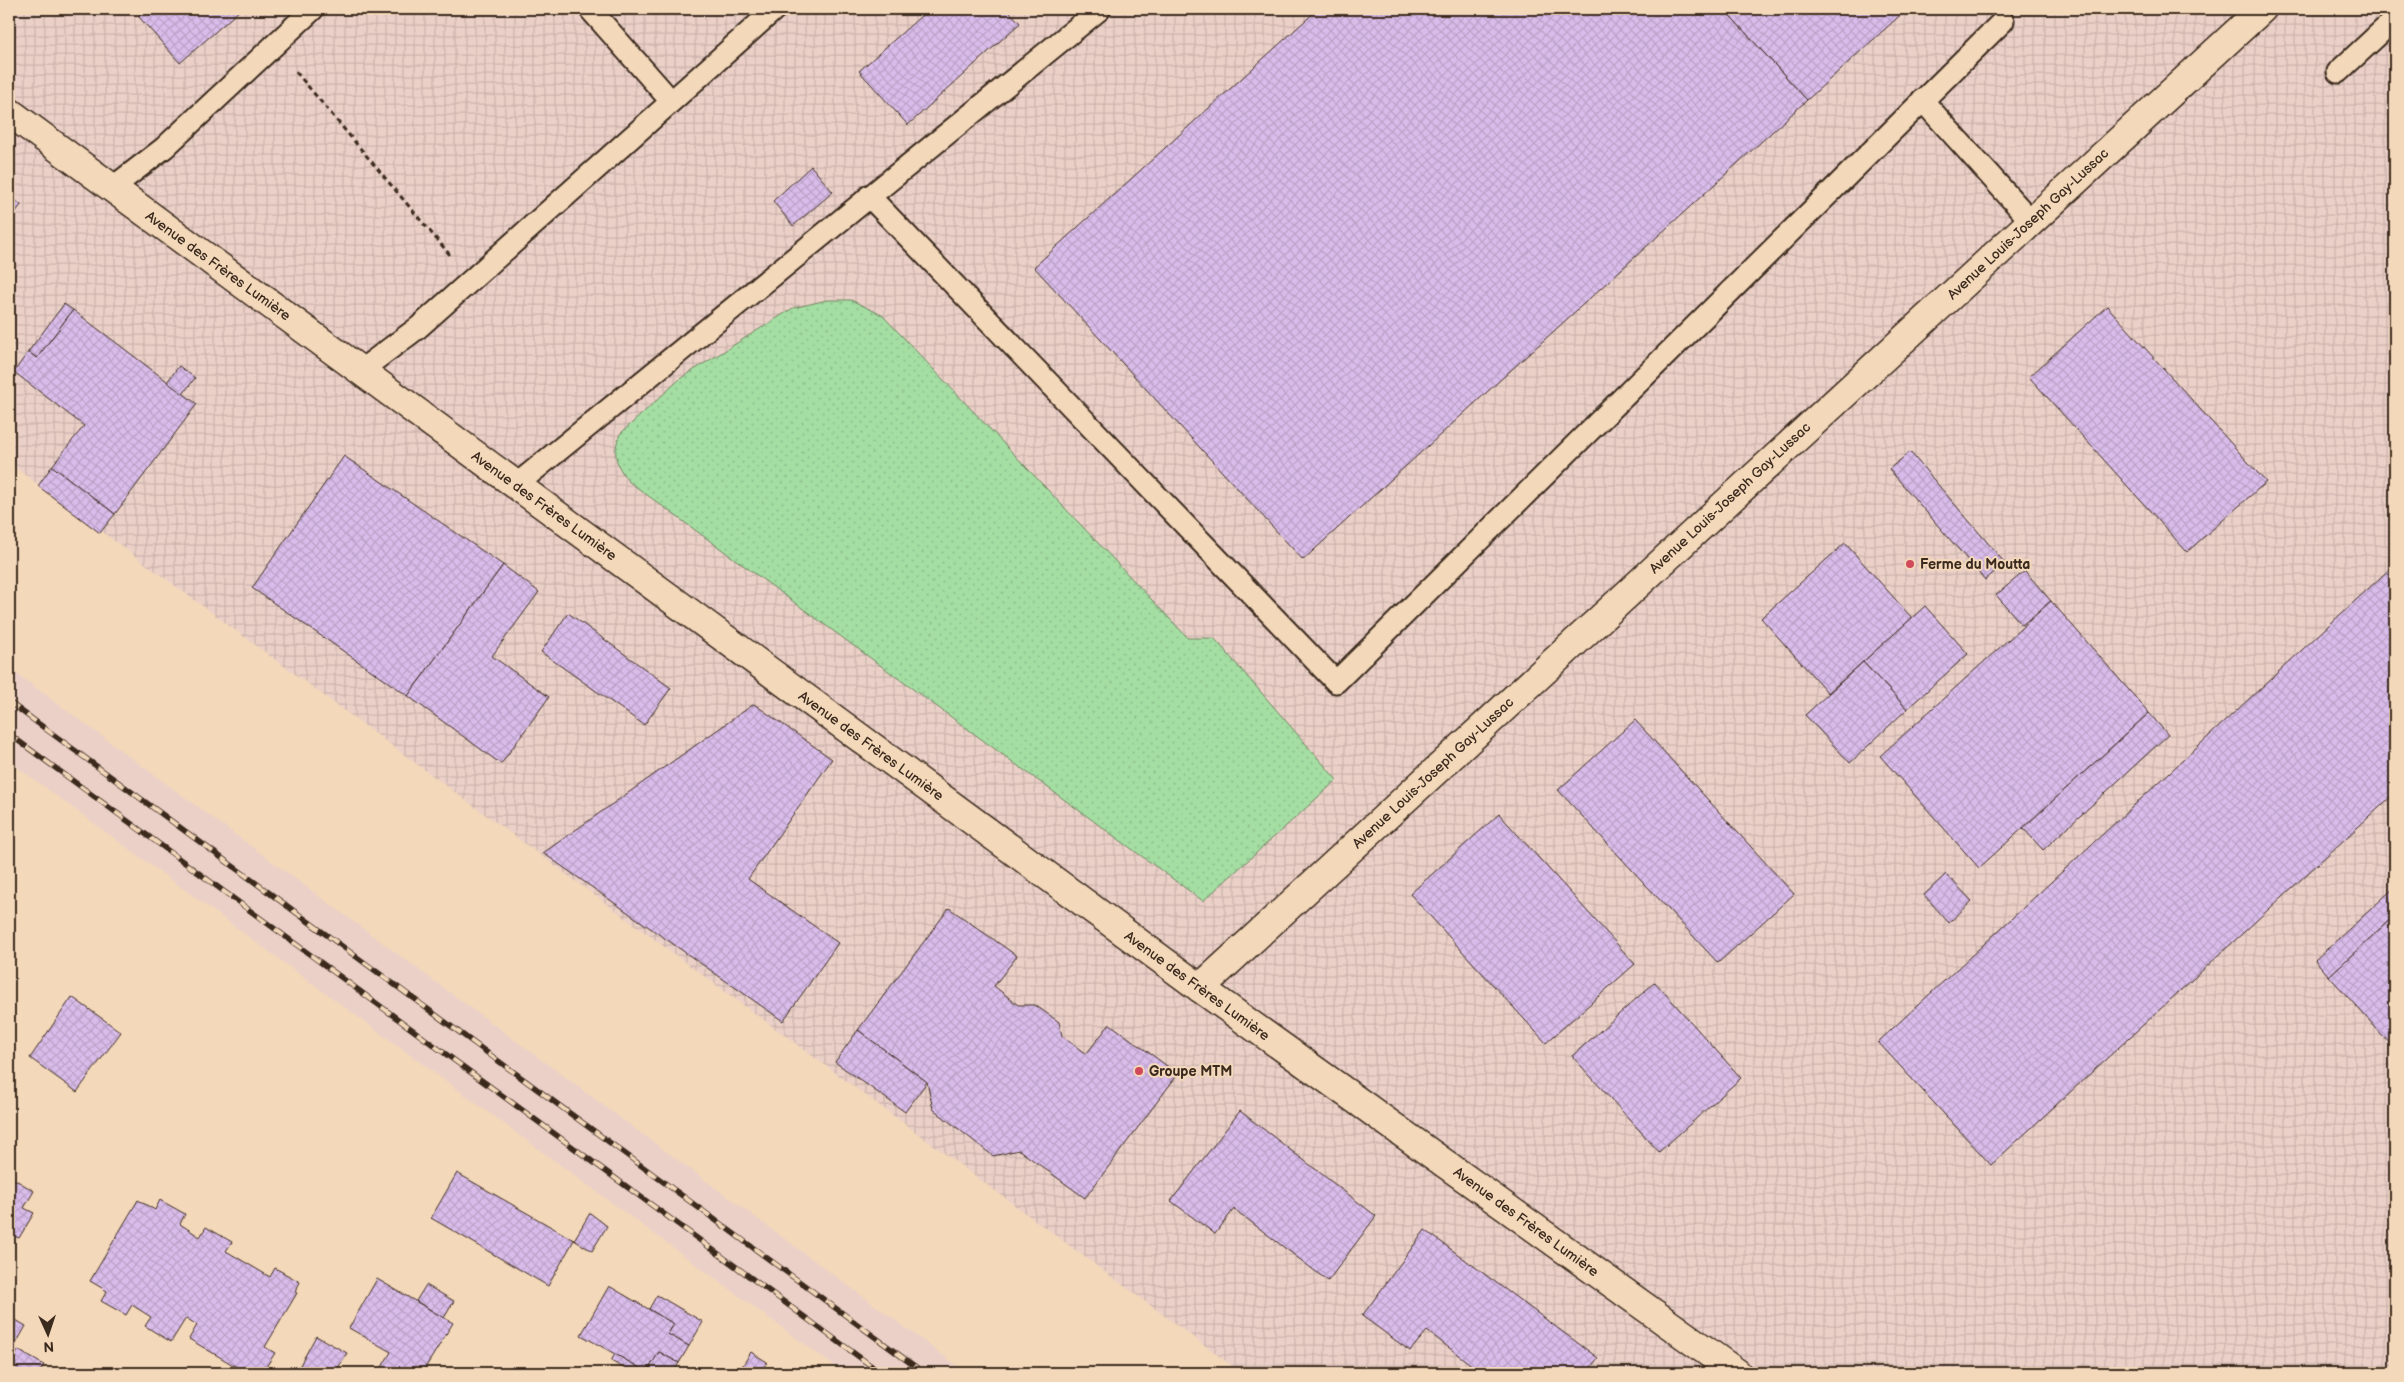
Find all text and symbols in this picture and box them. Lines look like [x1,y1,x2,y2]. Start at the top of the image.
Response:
street label: Avenue Louis-Joseph Gay-Lussac [1944,145,2112,303]
street label: Avenue des Frères Lumière [142,208,294,324]
street label: Avenue Louis-Joseph Gay-Lussac [1646,419,1814,577]
street label: Avenue des Frères Lumière [468,448,620,564]
place label: Ferme du Moutta [1920,556,2030,573]
marker: Ferme du Moutta [1904,558,1916,570]
street label: Avenue des Frères Lumière [795,688,947,804]
street label: Avenue Louis-Joseph Gay-Lussac [1349,694,1517,852]
street label: Avenue des Frères Lumière [1121,928,1273,1044]
place label: Groupe MTM [1149,1063,1232,1080]
marker: Groupe MTM [1133,1065,1145,1077]
street label: Avenue des Frères Lumière [1450,1164,1602,1280]
north arrow [22,1310,72,1360]
text: N [43,1338,54,1355]

